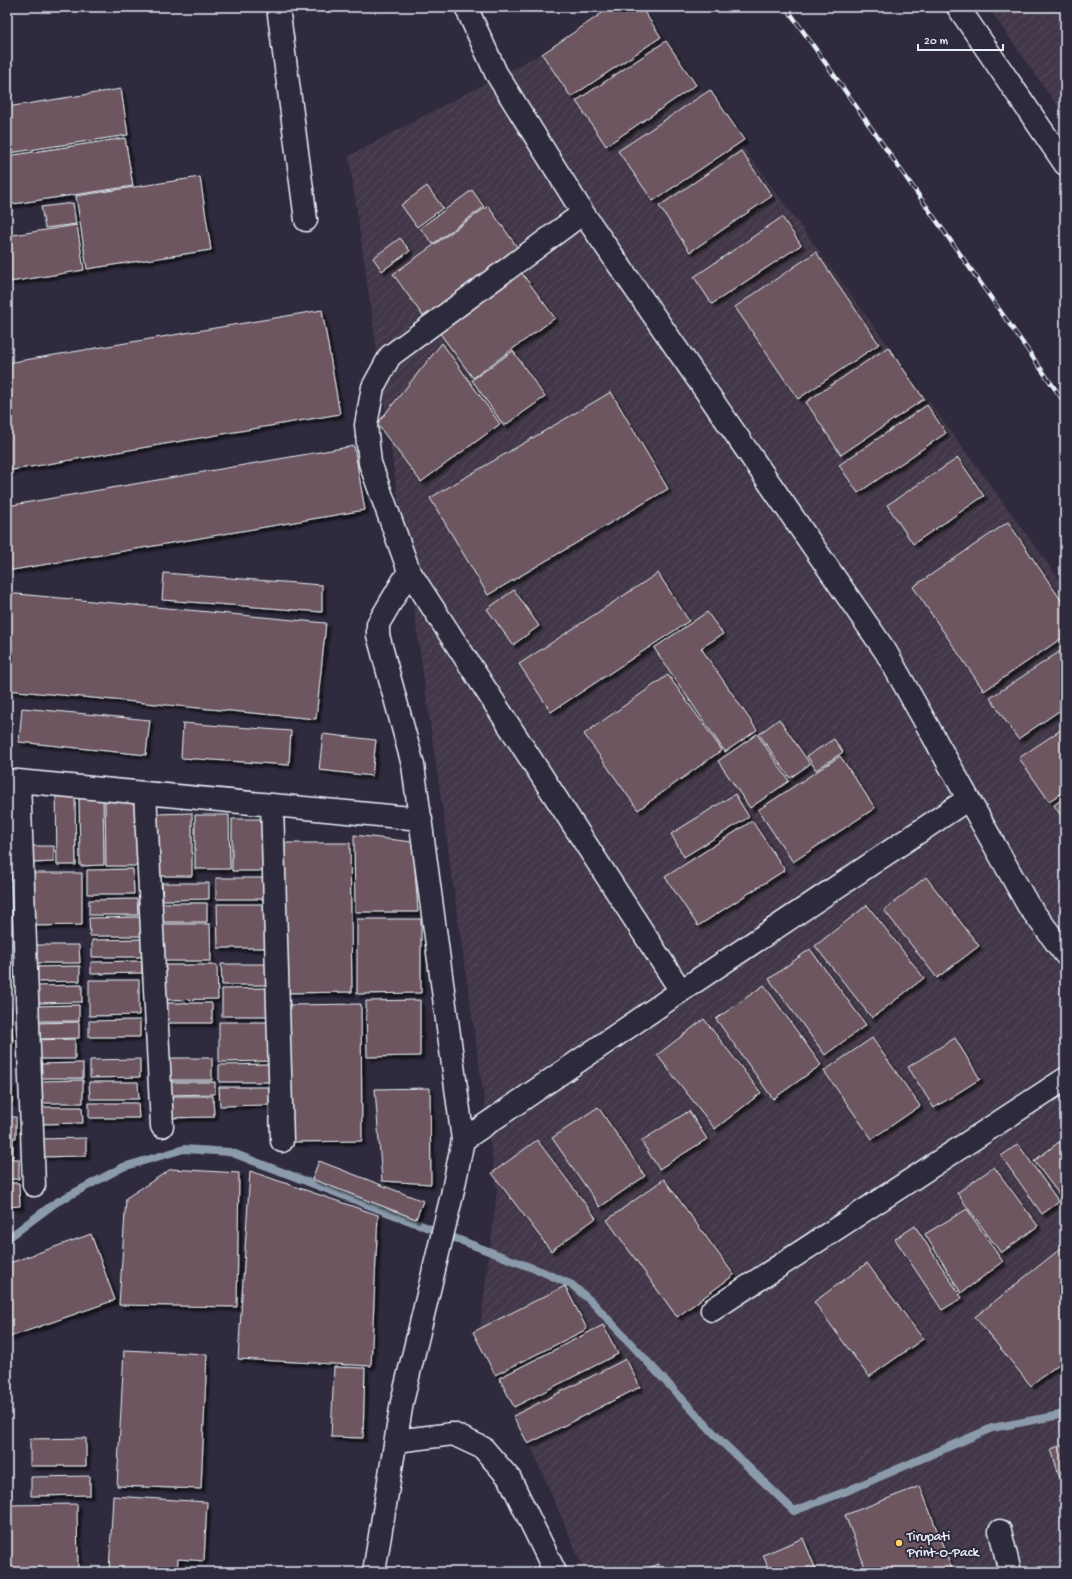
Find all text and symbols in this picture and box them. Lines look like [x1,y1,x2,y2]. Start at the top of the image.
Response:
scale bar [918,26,1003,52]
text: 20 m [924,35,949,49]
place label: Tirupati Print-O-Pack [906,1529,981,1562]
marker: Tirupati Print-O-Pack [894,1538,904,1548]

